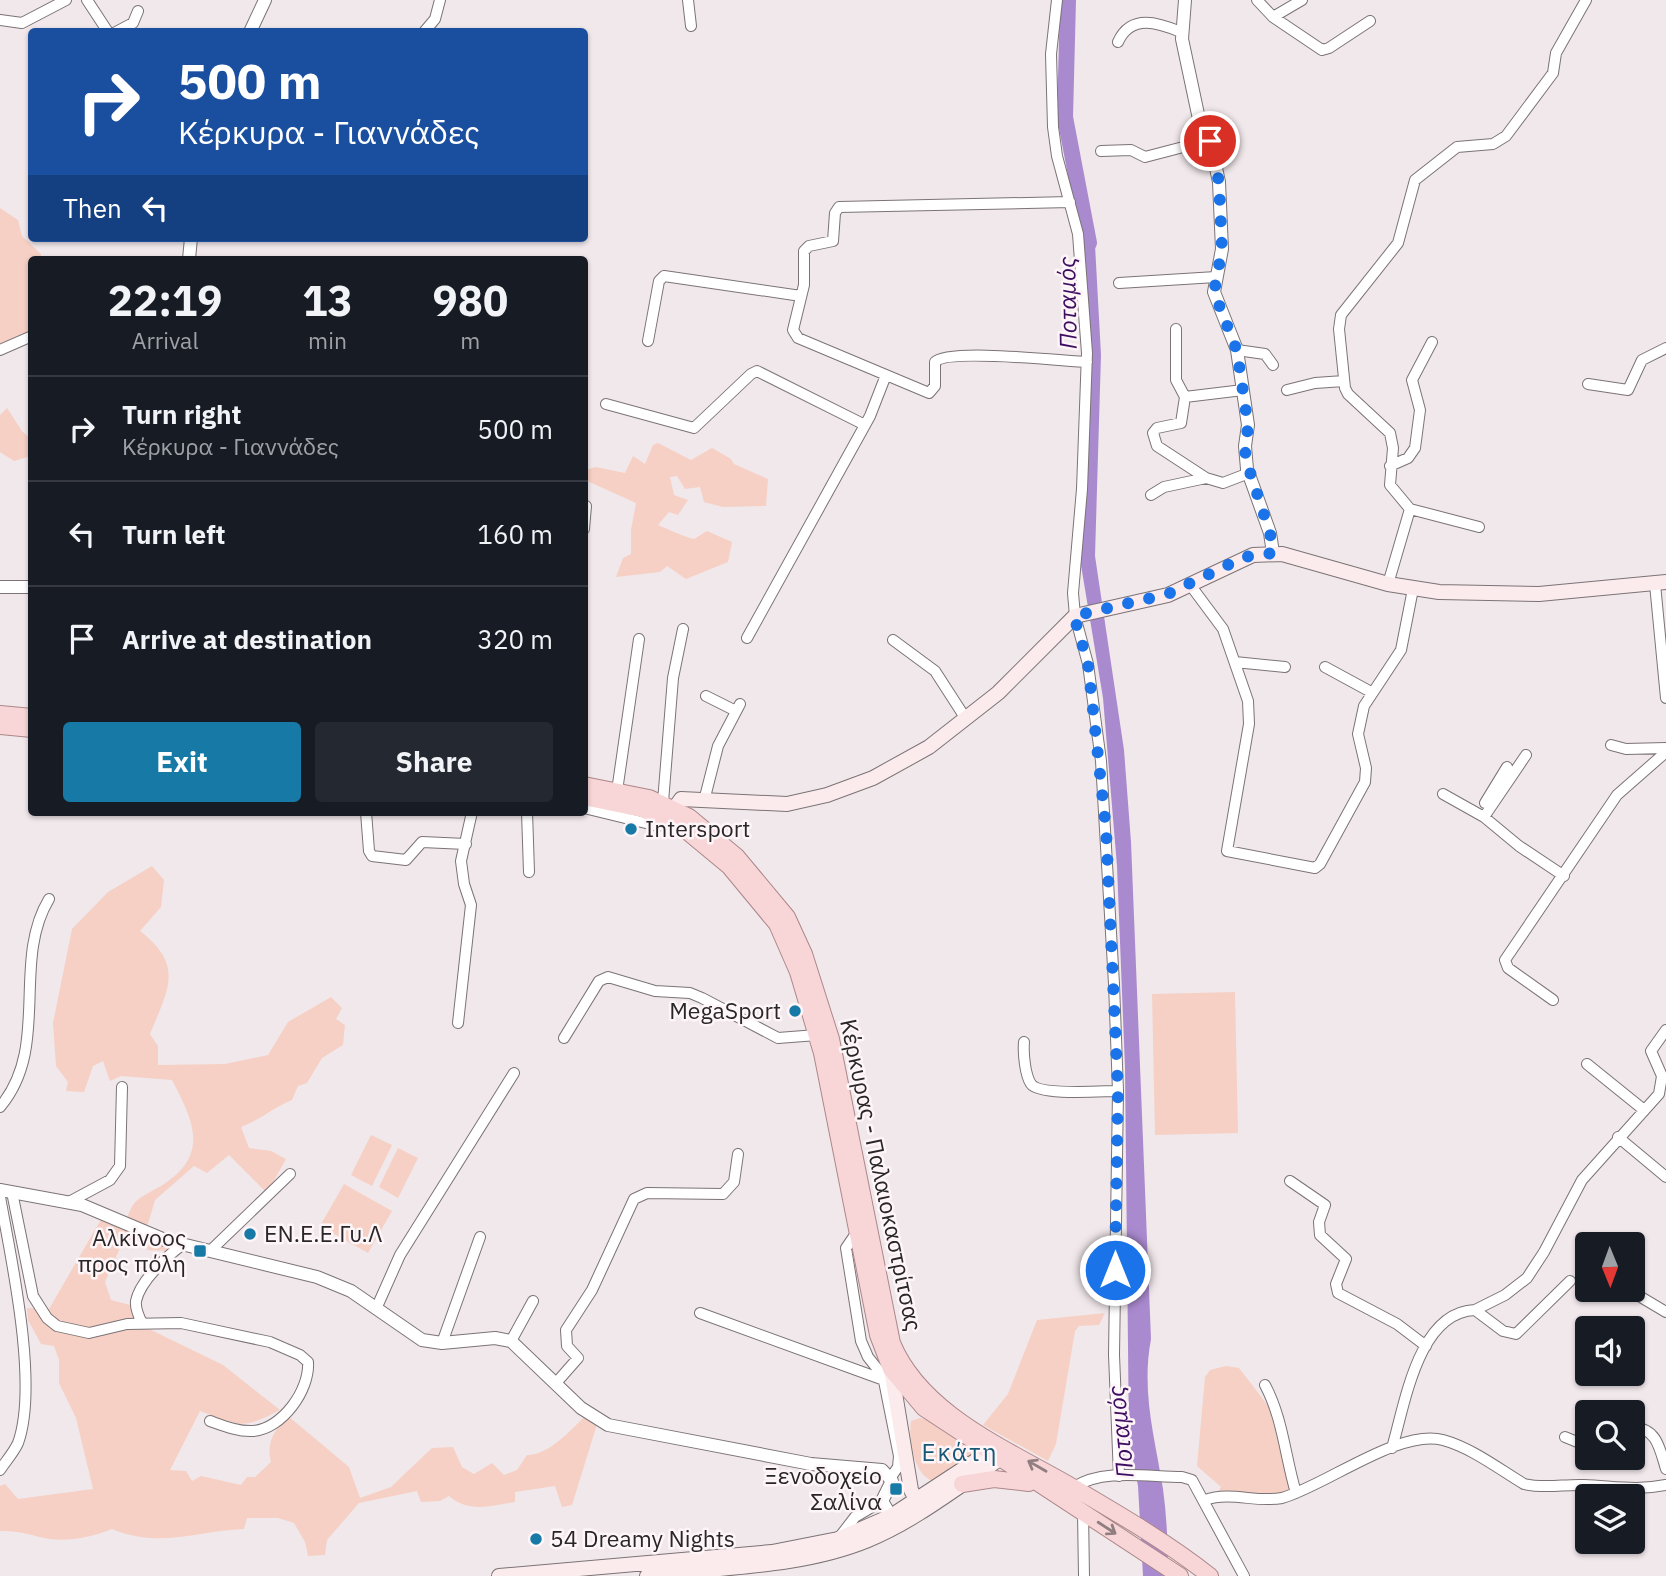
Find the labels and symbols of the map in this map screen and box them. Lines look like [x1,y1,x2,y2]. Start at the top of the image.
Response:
pin [1180,111,1240,171]
water label: Ποταμός [1050,256,1084,350]
place label: Intersport [645,813,750,843]
marker: Intersport [623,821,639,837]
place label: MegaSport [669,995,781,1025]
marker: MegaSport [787,1003,803,1019]
street label: Κέρκυρας - Παλαιοκαστρίτσας [834,1016,930,1334]
place label: ΕΝ.Ε.Ε.Γυ.Λ [264,1218,382,1248]
place label: Αλκίνοος προς πόλη [78,1222,186,1278]
marker: ΕΝ.Ε.Ε.Γυ.Λ [242,1226,258,1242]
north arrow [1575,1232,1645,1302]
position arrow [1078,1233,1152,1307]
marker: Αλκίνοος προς πόλη [192,1243,208,1259]
water label: Ποταμός [1099,1384,1141,1480]
district label: Εκάτη [921,1436,999,1468]
one-way arrow [1027,1459,1048,1472]
place label: Ξενοδοχείο Σαλίνα [764,1460,882,1516]
marker: Ξενοδοχείο Σαλίνα [888,1481,904,1497]
one-way arrow [1097,1521,1116,1535]
place label: 54 Dreamy Nights [550,1523,735,1553]
marker: 54 Dreamy Nights [528,1531,544,1547]

